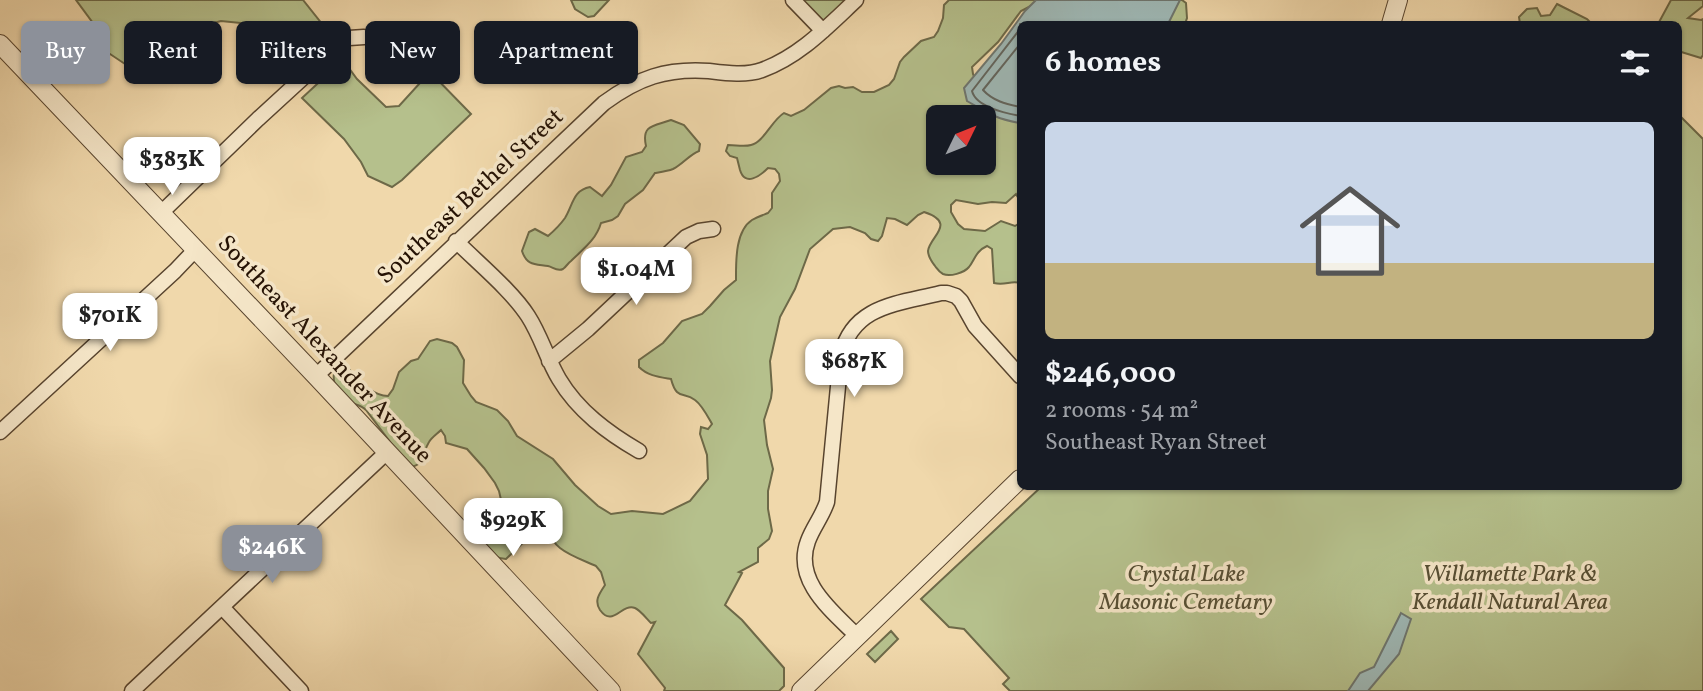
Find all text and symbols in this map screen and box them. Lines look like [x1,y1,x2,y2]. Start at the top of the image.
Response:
chip: Buy [21,21,110,84]
chip: Rent [124,21,222,84]
chip: Filters [236,21,351,84]
chip: New [365,21,460,84]
chip: Apartment [474,21,638,84]
text: 6 homes [1045,42,1161,84]
icon: filters [1616,44,1654,82]
street label: Southeast Bethel Street [370,101,572,293]
north arrow [926,105,996,175]
map controls [926,105,996,175]
pin: $383K [123,138,221,197]
text: $383K [139,144,205,176]
icon: home [1287,168,1413,294]
street label: Southeast Alexander Avenue [209,228,439,472]
pin: $1.04M [579,247,693,307]
text: $1.04M [597,254,675,286]
pin: $701K [61,294,159,353]
text: $701K [78,300,142,332]
pin: $687K [805,340,903,399]
text: $687K [821,346,887,378]
text: $246,000 [1045,353,1176,395]
text: 2 rooms · 54 m² [1045,395,1198,427]
text: Southeast Ryan Street [1045,427,1267,459]
pin: $929K [464,498,562,558]
text: $929K [480,505,546,537]
pin: $246K [223,526,321,585]
text: $246K [238,532,306,564]
park label: Crystal Lake Masonic Cemetary [1098,558,1273,620]
park label: Willamette Park & Kendall Natural Area [1412,558,1608,620]

